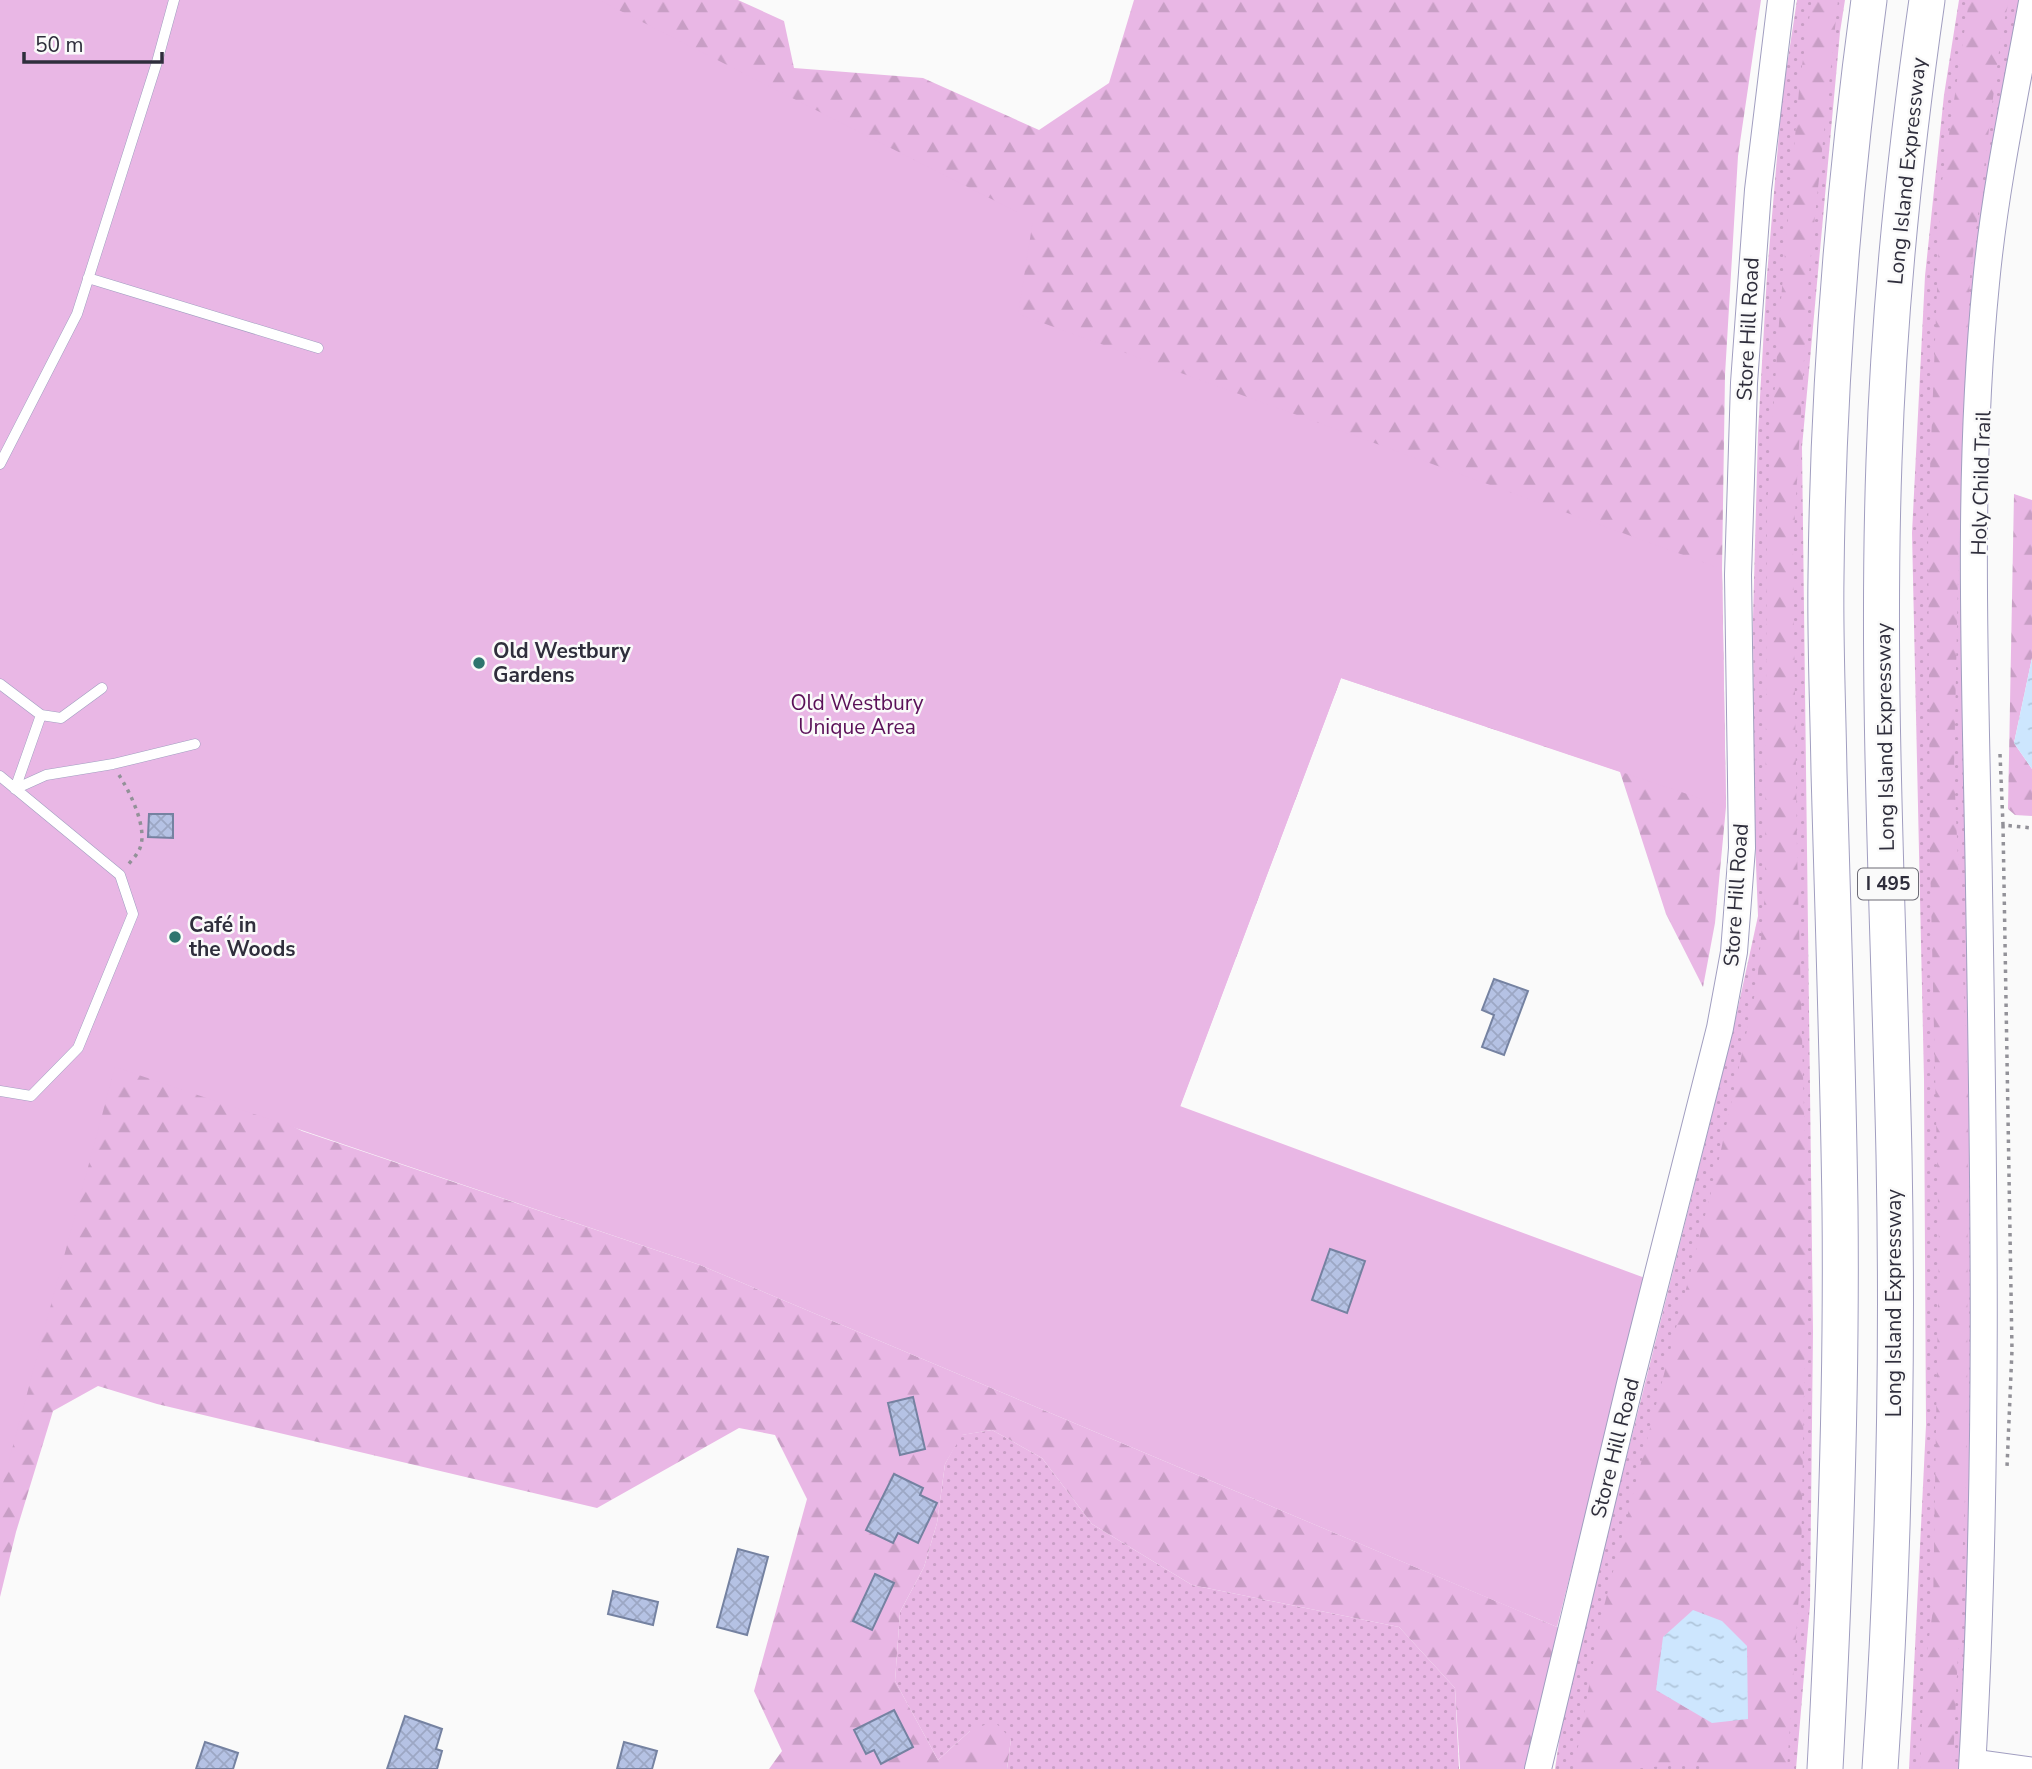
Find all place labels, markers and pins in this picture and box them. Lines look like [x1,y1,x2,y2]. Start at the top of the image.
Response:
place label: Old Westbury Gardens [493,637,632,689]
marker: Old Westbury Gardens [471,655,487,671]
place label: Café in the Woods [189,911,296,963]
marker: Café in the Woods [167,929,183,945]

